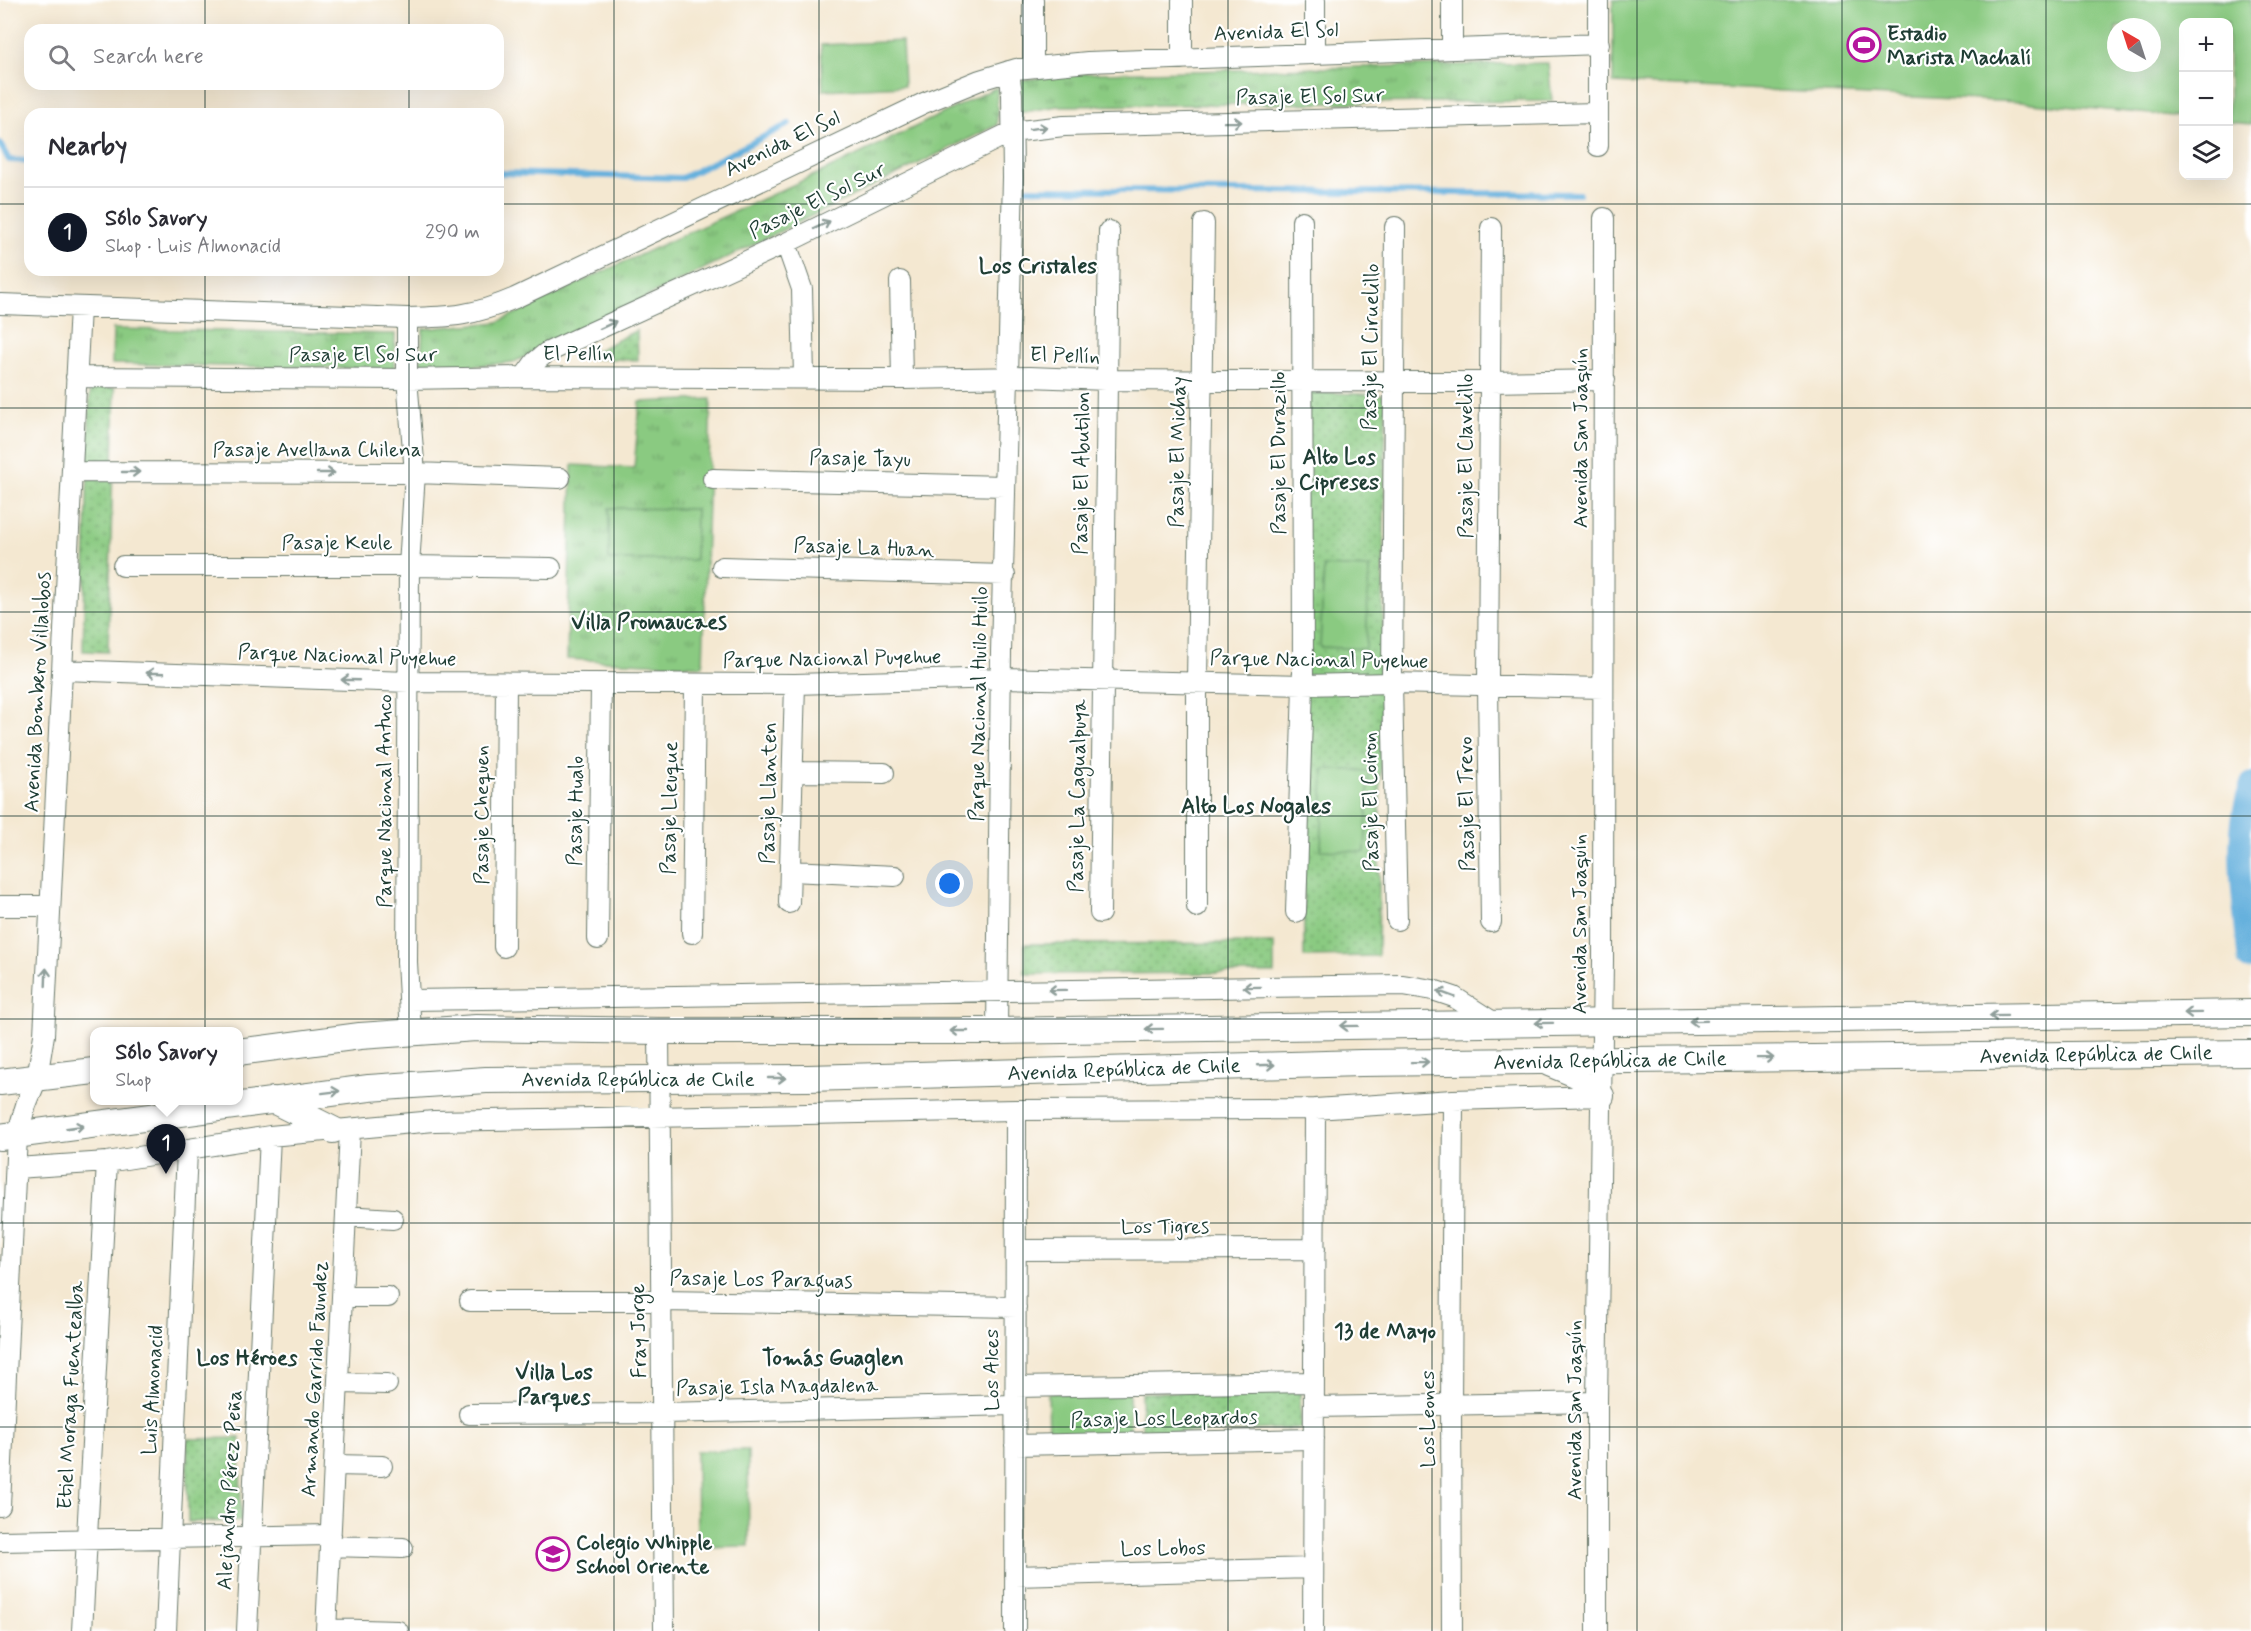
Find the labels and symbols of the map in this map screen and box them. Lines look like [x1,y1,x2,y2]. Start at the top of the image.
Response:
street label: Avenida El Sol [1213,16,1339,48]
north arrow [2107,18,2161,72]
place label: Estadio Marista Machalí [1887,20,2031,72]
sports icon: Estadio Marista Machalí [1846,27,1882,63]
street label: Pasaje El Sol Sur [1236,82,1385,112]
street label: Avenida El Sol [720,104,845,184]
one-way arrow [1222,116,1242,127]
one-way arrow [1027,122,1047,133]
street label: Pasaje El Sol Sur [745,156,891,246]
one-way arrow [813,218,831,230]
district label: Los Cristales [979,253,1097,281]
street label: Pasaje El Ciruelillo [1356,263,1386,431]
one-way arrow [598,318,616,330]
street label: El Pellín [543,340,613,368]
street label: Pasaje El Sol Sur [289,341,438,369]
street label: El Pellín [1029,341,1101,371]
street label: Avenida San Joaquín [1567,348,1595,528]
street label: Pasaje El Durazillo [1265,371,1293,535]
street label: Pasaje El Clavelillo [1452,374,1480,538]
street label: Pasaje El Michay [1163,376,1193,528]
street label: Pasaje El Abutilon [1067,391,1097,555]
street label: Pasaje Avellana Chilena [212,436,422,464]
street label: Pasaje Tayu [809,444,911,474]
district label: Alto Los Cipreses [1299,444,1379,497]
one-way arrow [121,466,141,478]
one-way arrow [316,467,336,479]
street label: Pasaje Keule [281,529,393,557]
street label: Pasaje La Huan [793,532,935,564]
street label: Avenida Bombero Villalobos [18,571,58,813]
street label: Parque Nacional Huilo Huilo [963,586,995,822]
district label: Villa Promaucaes [571,609,727,637]
street label: Parque Nacional Puyehue [237,638,457,674]
street label: Parque Nacional Puyehue [722,643,942,675]
street label: Parque Nacional Puyehue [1209,644,1429,676]
one-way arrow [146,667,166,678]
one-way arrow [341,674,361,685]
street label: Parque Nacional Antuco [371,694,399,908]
street label: Pasaje La Cagualpuya [1062,699,1095,893]
street label: Pasaje Llanten [754,722,784,864]
street label: Pasaje El Coiron [1356,732,1386,872]
street label: Pasaje El Trevo [1452,736,1482,872]
street label: Pasaje Lleuque [655,741,685,875]
street label: Pasaje Chequen [468,745,496,885]
street label: Pasaje Hualo [561,756,591,866]
district label: Alto Los Nogales [1181,793,1331,824]
street label: Avenida San Joaquín [1566,834,1594,1014]
your location [935,869,964,898]
one-way arrow [41,968,52,987]
one-way arrow [1242,982,1262,993]
one-way arrow [1047,984,1067,996]
one-way arrow [1437,988,1455,999]
one-way arrow [2183,1007,2203,1019]
one-way arrow [1988,1010,2008,1022]
one-way arrow [1688,1015,1708,1027]
one-way arrow [1534,1017,1554,1029]
one-way arrow [1339,1020,1359,1032]
one-way arrow [1144,1023,1164,1035]
one-way arrow [949,1025,969,1037]
street label: Avenida República de Chile [1979,1039,2213,1071]
street label: Avenida República de Chile [1493,1045,1727,1077]
street label: Avenida República de Chile [1007,1052,1241,1088]
one-way arrow [1754,1052,1774,1063]
one-way arrow [1409,1056,1429,1068]
one-way arrow [1256,1060,1276,1071]
street label: Avenida República de Chile [521,1066,755,1094]
one-way arrow [767,1072,787,1084]
one-way arrow [320,1087,340,1098]
one-way arrow [65,1121,84,1132]
pin: 1 [146,1124,186,1174]
street label: Los Tigres [1121,1213,1209,1241]
street label: Armando Garrido Faundez [295,1260,335,1498]
street label: Pasaje Los Paraguas [669,1264,853,1298]
street label: Etiel Moraga Fuentealba [51,1280,91,1510]
street label: Fray Jorge [624,1283,655,1379]
district label: 13 de Mayo [1334,1318,1436,1346]
street label: Avenida San Joaquín [1561,1320,1589,1500]
street label: Luis Almonacid [136,1324,170,1456]
street label: Los Alces [978,1329,1006,1411]
district label: Los Héroes [197,1345,298,1373]
district label: Tomás Guaglen [762,1345,904,1376]
district label: Villa Los Parques [515,1359,593,1412]
street label: Los Leones [1414,1370,1442,1468]
street label: Pasaje Isla Magdalena [676,1371,879,1403]
street label: Alejandro Pérez Peña [211,1389,249,1591]
street label: Pasaje Los Leopardos [1070,1403,1258,1435]
place label: Colegio Whipple School Oriente [576,1529,713,1581]
street label: Los Lobos [1120,1534,1206,1564]
school or university icon: Colegio Whipple School Oriente [535,1536,571,1572]

